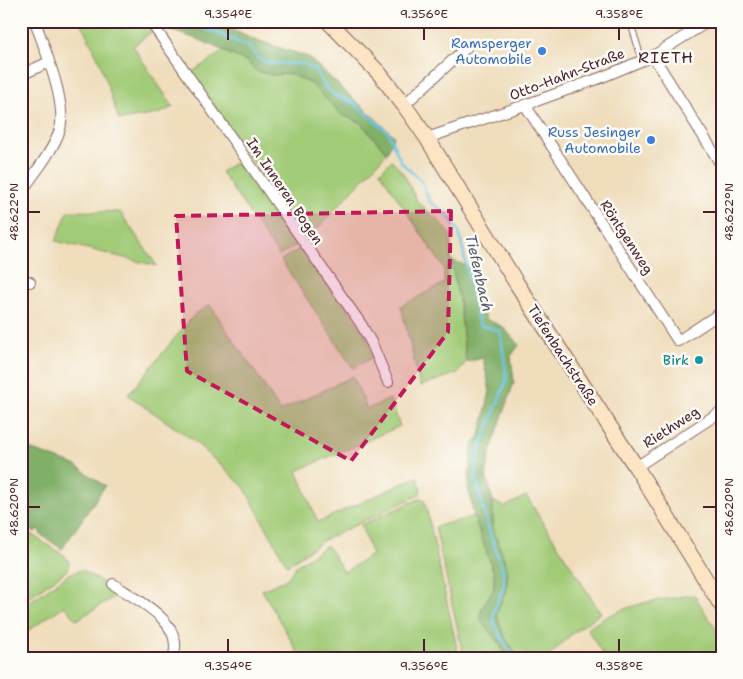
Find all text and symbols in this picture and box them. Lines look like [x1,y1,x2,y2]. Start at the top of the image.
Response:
text: 9.354°E [204,6,252,22]
text: 9.356°E [400,6,448,22]
text: 9.358°E [595,6,643,22]
place label: Ramsperger Automobile [451,34,532,68]
street label: Otto-Hahn-Straße [507,44,627,104]
marker: Ramsperger Automobile [536,45,548,57]
district label: RIETH [638,47,694,68]
place label: Russ Jesinger Automobile [548,123,641,157]
street label: Im Inneren Bogen [243,134,328,248]
marker: Russ Jesinger Automobile [645,134,657,146]
text: 48.622°N [6,183,22,241]
text: 48.622°N [721,183,737,241]
street label: Röntgenweg [596,196,658,278]
water label: Tiefenbach [460,232,498,314]
street label: Tiefenbachstraße [524,301,602,409]
place label: Birk [663,351,689,369]
marker: Birk [693,354,705,366]
street label: Riethweg [639,402,703,452]
text: 48.620°N [6,478,22,536]
text: 48.620°N [721,478,737,536]
text: 9.354°E [204,658,252,674]
text: 9.356°E [400,658,448,674]
text: 9.358°E [595,658,643,674]

